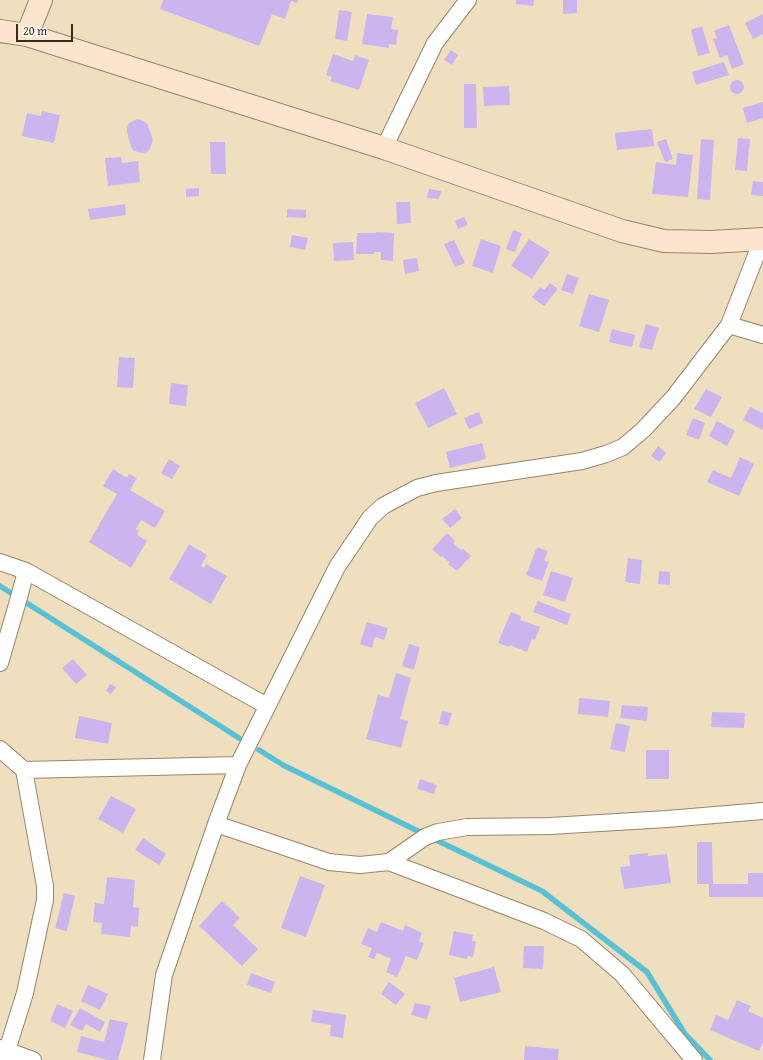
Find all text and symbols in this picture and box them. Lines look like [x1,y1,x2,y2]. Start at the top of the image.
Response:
scale bar [18,16,75,42]
text: 20 m [23,22,47,39]

